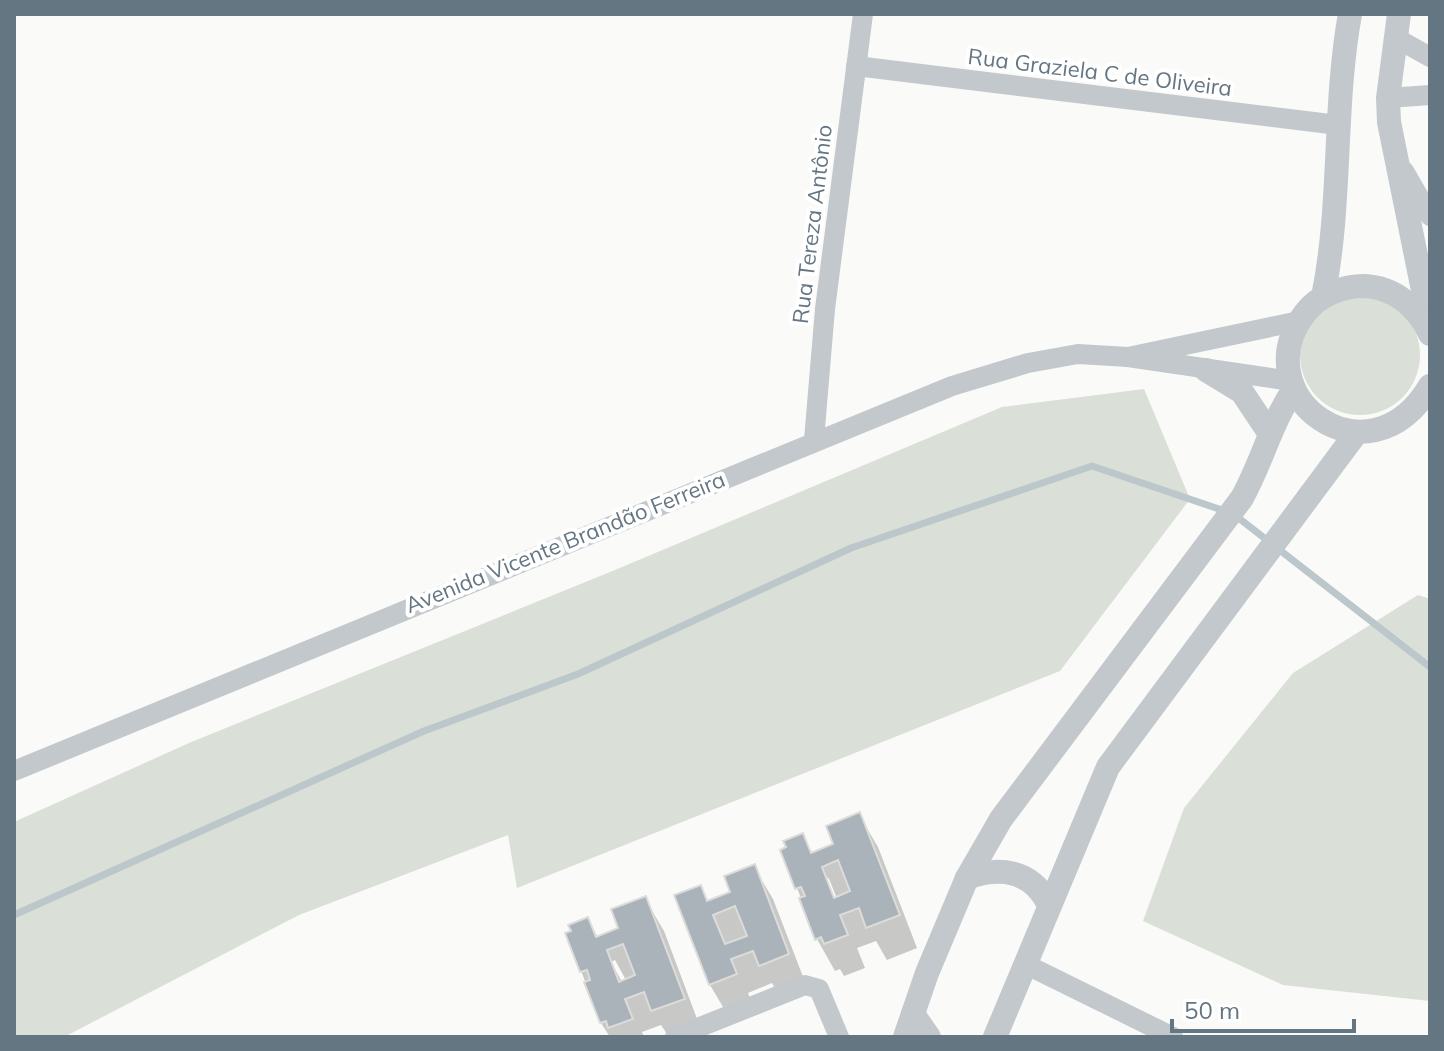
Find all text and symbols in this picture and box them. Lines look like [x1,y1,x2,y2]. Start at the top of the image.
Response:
street label: Rua Graziela C de Oliveira [966,42,1234,102]
street label: Rua Tereza Antônio [786,123,838,325]
street label: Avenida Vicente Brandão Ferreira [401,465,729,619]
scale bar [1172,983,1354,1033]
text: 50 m [1184,995,1240,1025]

